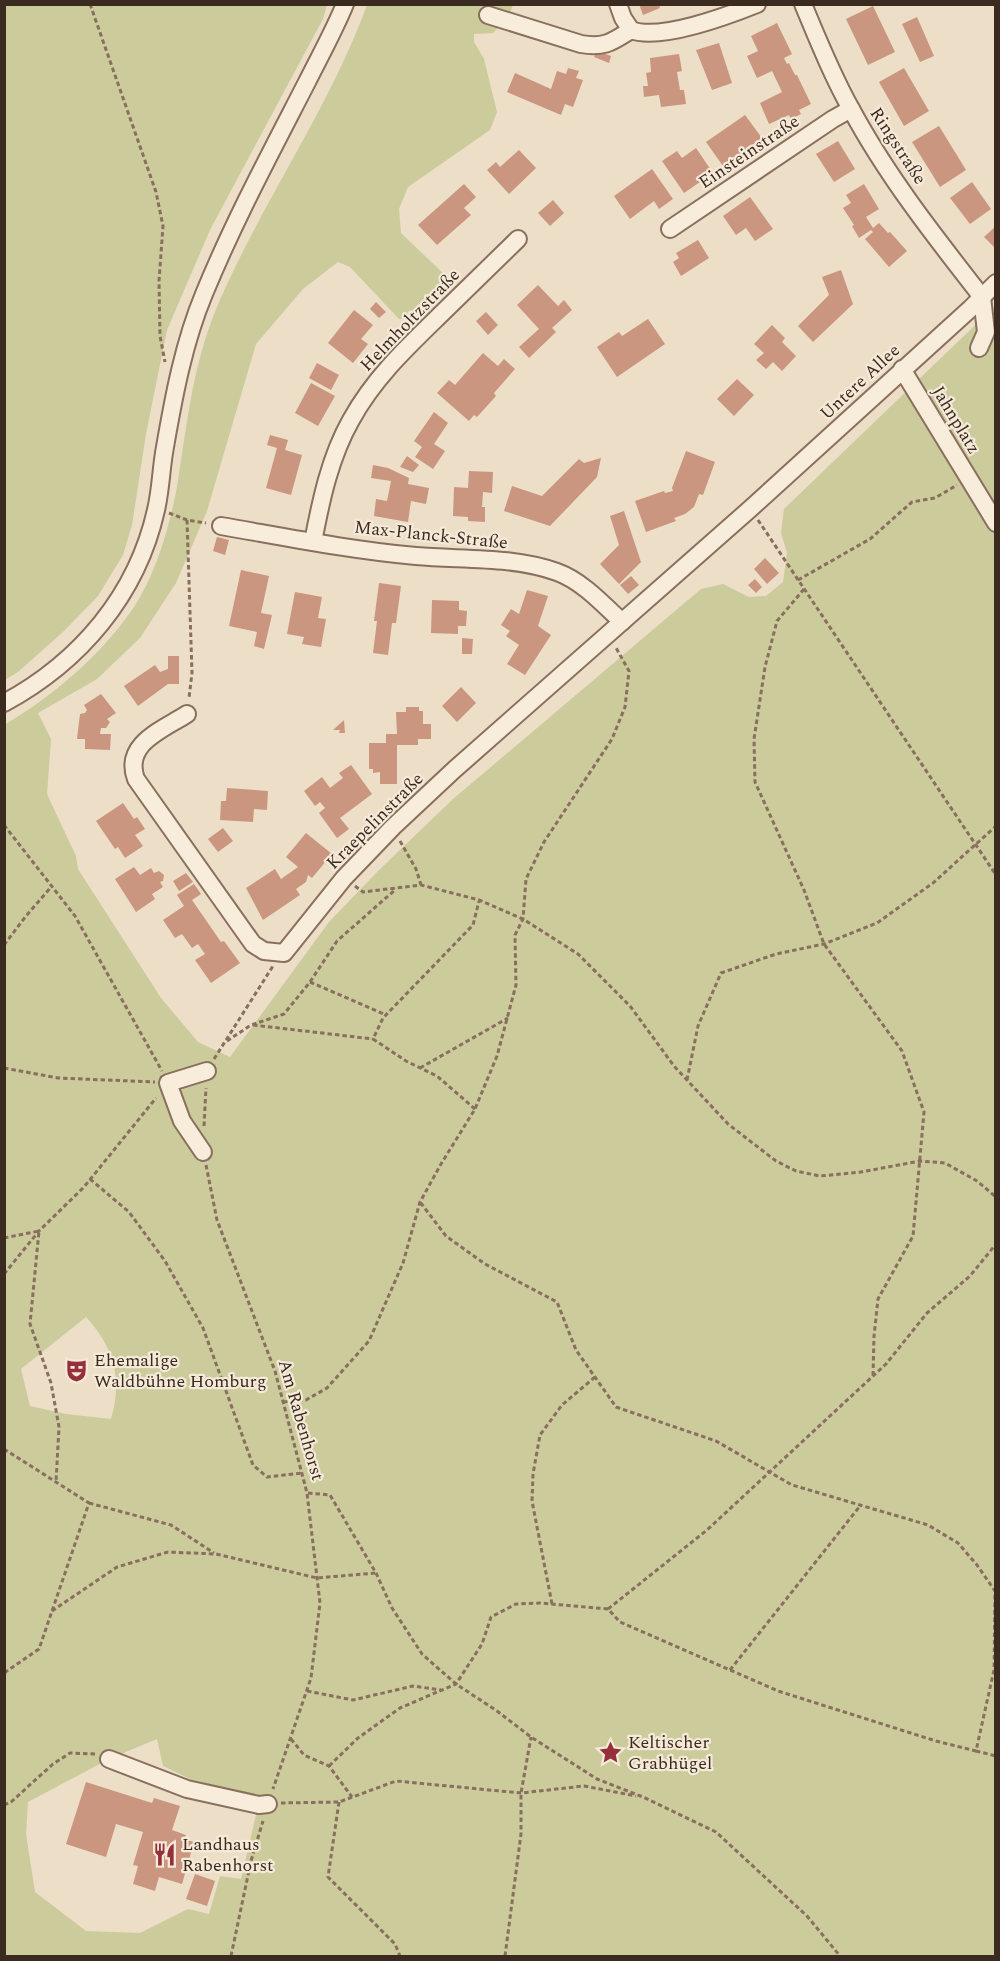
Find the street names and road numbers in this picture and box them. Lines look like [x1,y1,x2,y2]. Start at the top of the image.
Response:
street label: Ringstraße [863,102,933,190]
street label: Einsteinstraße [693,108,805,196]
street label: Helmholtzstraße [354,262,466,378]
street label: Untere Allee [814,338,906,426]
street label: Jahnplatz [925,381,987,459]
street label: Max-Planck-Straße [353,514,509,556]
street label: Kraepelinstraße [320,766,430,876]
street label: Am Rabenhorst [271,1356,331,1484]

